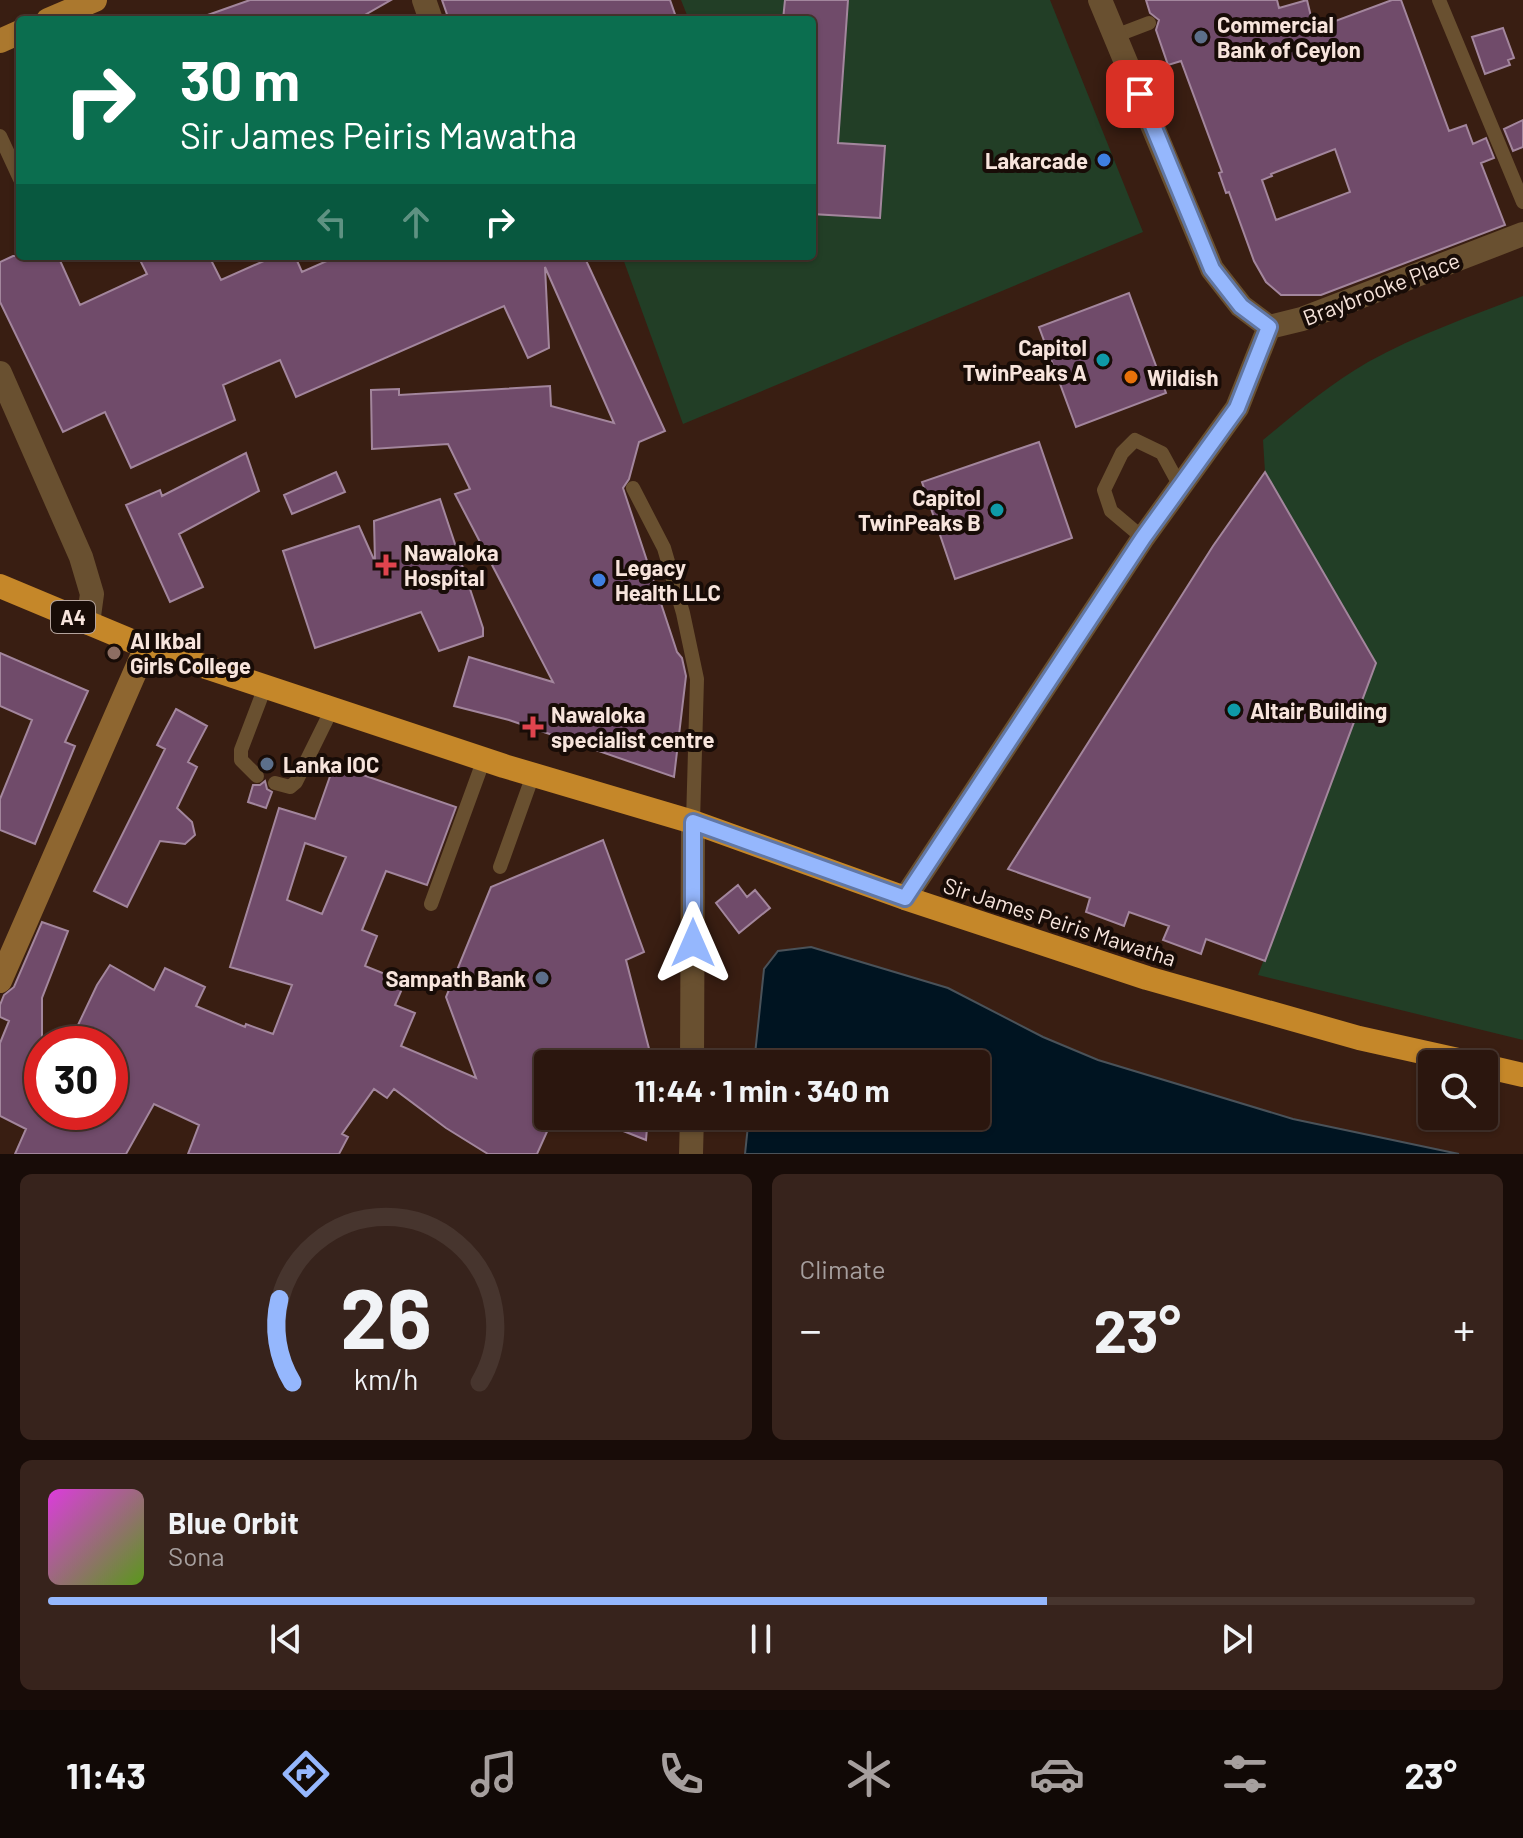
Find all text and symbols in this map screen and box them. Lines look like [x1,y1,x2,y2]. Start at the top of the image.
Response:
place label: Commercial Bank of Ceylon [1217,11,1361,62]
marker: Commercial Bank of Ceylon [1192,28,1210,46]
text: 30 m [180,45,300,112]
icon: right [48,48,152,152]
pin [1106,60,1174,128]
icon: arrive [1118,72,1162,116]
text: Sir James Peiris Mawatha [180,113,577,156]
place label: Lakarcade [985,147,1088,173]
marker: Lakarcade [1095,151,1113,169]
icon: left [310,200,354,244]
icon: ahead [394,200,438,244]
icon: right [478,200,522,244]
street label: Braybrooke Place [1299,246,1463,330]
place label: Capitol TwinPeaks A [963,334,1087,385]
marker: Capitol TwinPeaks A [1094,351,1112,369]
place label: Wildish [1147,364,1218,390]
marker: Wildish [1122,368,1140,386]
place label: Capitol TwinPeaks B [858,484,981,535]
marker: Capitol TwinPeaks B [988,501,1006,519]
place label: Nawaloka Hospital [404,539,499,590]
marker: Nawaloka Hospital [375,554,397,576]
place label: Legacy Health LLC [615,554,721,605]
marker: Legacy Health LLC [590,571,608,589]
road number: A4 [51,601,95,633]
place label: Al Ikbal Girls College [130,627,251,678]
marker: Al Ikbal Girls College [105,644,123,662]
place label: Altair Building [1250,697,1387,723]
place label: Nawaloka specialist centre [551,701,715,752]
marker: Altair Building [1225,701,1243,719]
marker: Nawaloka specialist centre [522,716,544,738]
place label: Lanka IOC [283,751,379,777]
marker: Lanka IOC [258,755,276,773]
street label: Sir James Peiris Mawatha [941,871,1179,971]
position arrow [651,901,735,985]
place label: Sampath Bank [385,965,526,991]
marker: Sampath Bank [533,969,551,987]
speed limit sign: 30 [24,1026,128,1130]
map controls [1418,1050,1498,1130]
button: search [1418,1050,1498,1130]
text: 11:44 · 1 min · 340 m [635,1072,890,1108]
text: Climate [800,1253,886,1284]
text: 26 [340,1266,431,1366]
text: 23° [1093,1293,1181,1365]
text: − [800,1302,822,1355]
text: + [1453,1302,1475,1355]
text: km/h [353,1361,418,1396]
text: Blue Orbit [168,1504,299,1540]
text: Sona [168,1540,225,1571]
icon: previous [264,1617,308,1661]
icon: pause [739,1617,783,1661]
icon: next [1215,1617,1259,1661]
icon: directions [278,1746,334,1802]
icon: music [466,1746,522,1802]
icon: phone [653,1746,709,1802]
icon: climate [841,1746,897,1802]
icon: car [1029,1746,1085,1802]
icon: filters [1217,1746,1273,1802]
text: 11:43 [66,1753,146,1796]
text: 23° [1404,1753,1457,1796]

